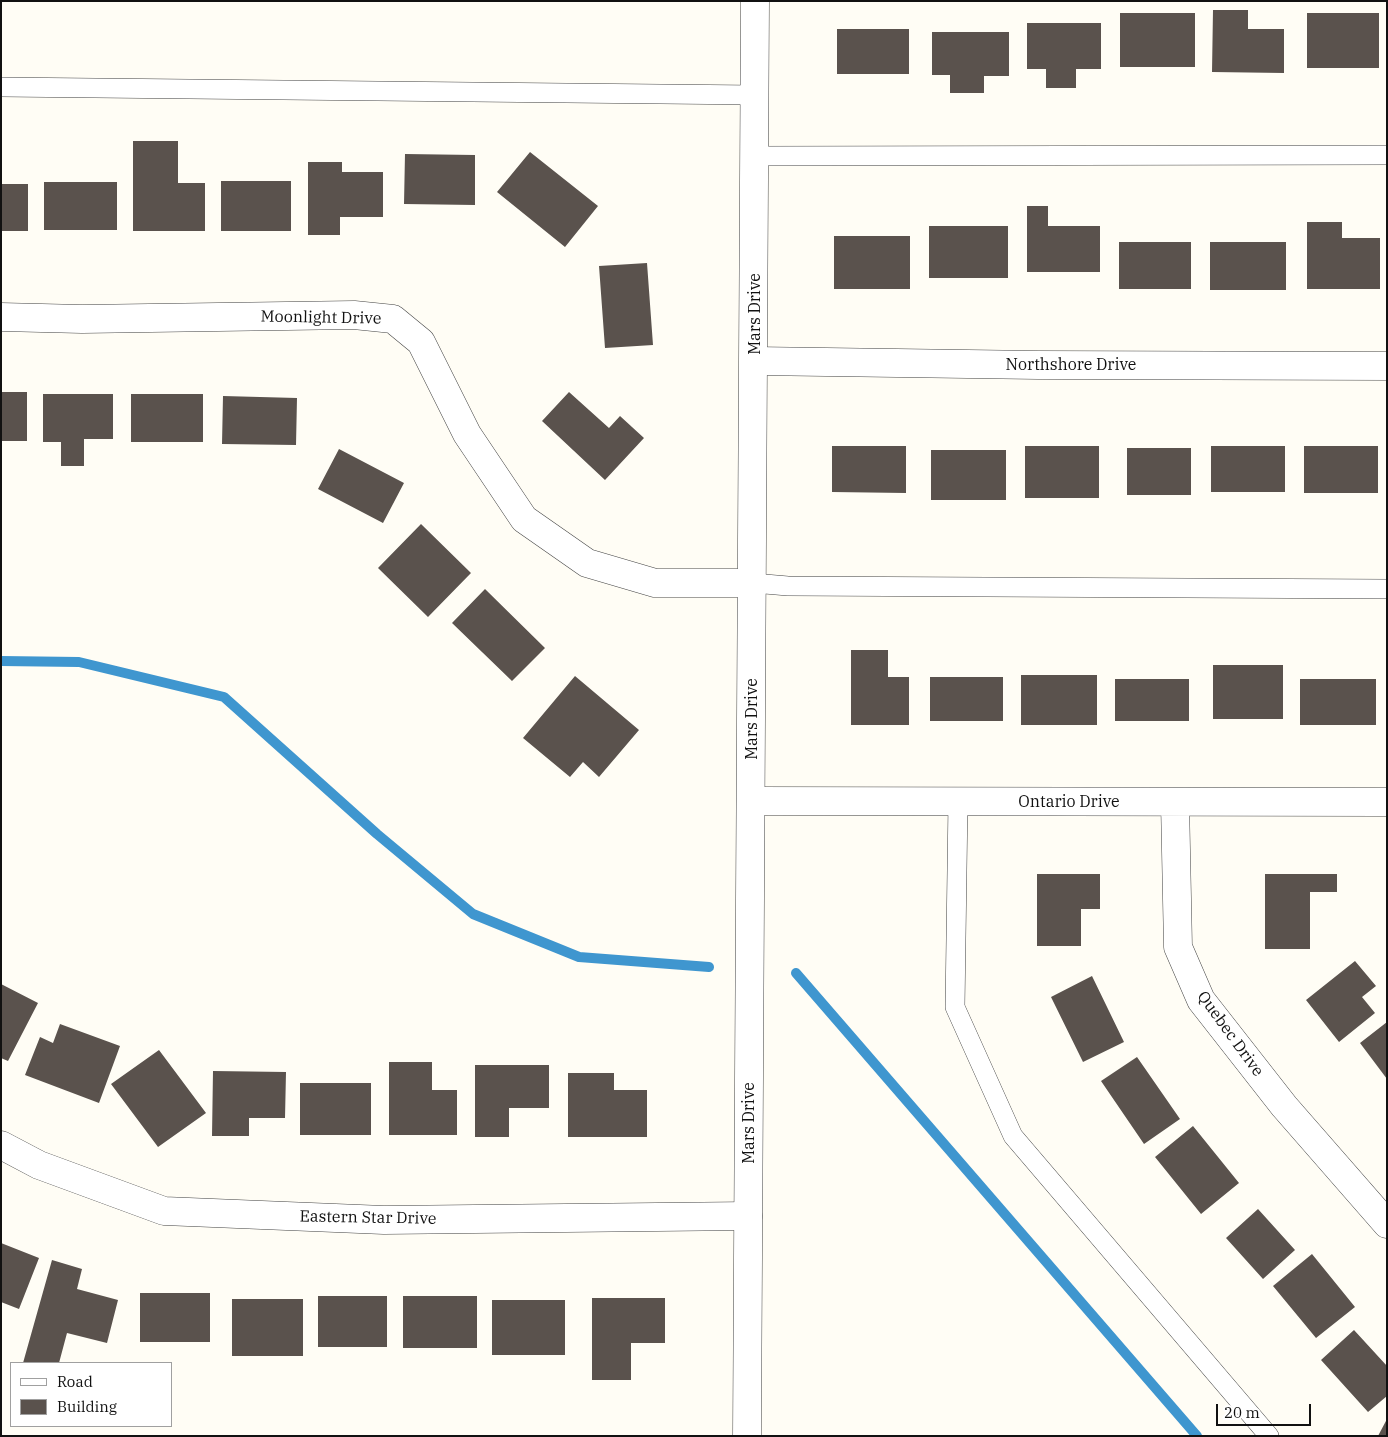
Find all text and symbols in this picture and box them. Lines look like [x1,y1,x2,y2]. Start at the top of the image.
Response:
street label: Mars Drive [745,273,765,355]
street label: Moonlight Drive [261,307,381,329]
street label: Northshore Drive [1006,355,1136,375]
street label: Mars Drive [742,678,762,760]
street label: Ontario Drive [1018,792,1120,812]
street label: Quebec Drive [1193,988,1267,1080]
street label: Mars Drive [739,1082,759,1164]
street label: Eastern Star Drive [299,1207,437,1229]
legend [10,1362,172,1427]
text: Road [57,1372,93,1391]
scale bar [1218,1394,1313,1426]
text: Building [57,1397,117,1416]
text: 20 m [1224,1403,1260,1422]

